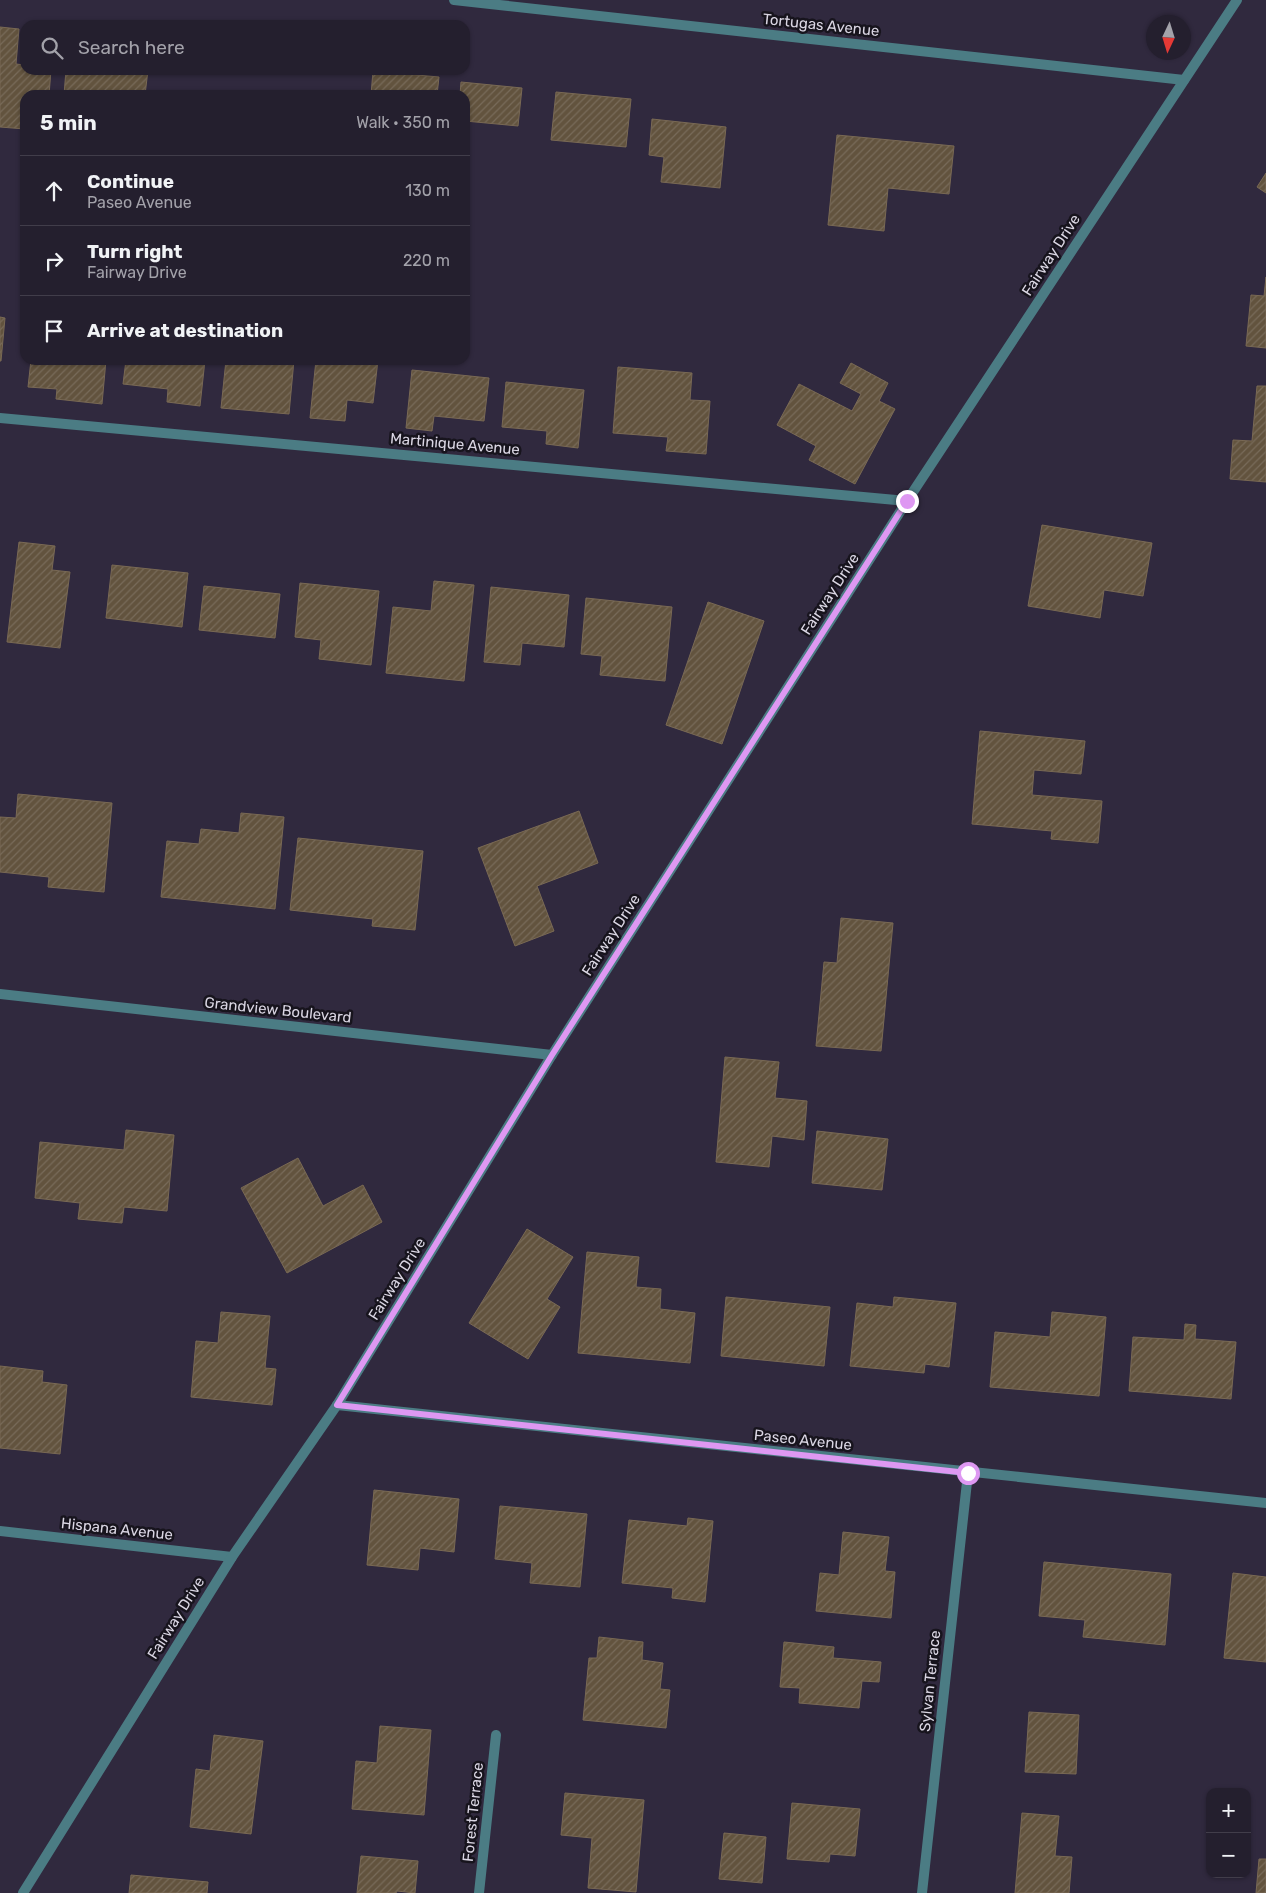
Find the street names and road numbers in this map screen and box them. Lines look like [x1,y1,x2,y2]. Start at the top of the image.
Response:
street label: Tortugas Avenue [762,10,880,40]
street label: Fairway Drive [1018,211,1084,299]
street label: Martinique Avenue [389,429,521,459]
street label: Fairway Drive [797,550,863,638]
street label: Fairway Drive [578,891,644,979]
street label: Grandview Boulevard [204,993,352,1027]
street label: Fairway Drive [365,1235,429,1323]
street label: Paseo Avenue [753,1426,853,1454]
street label: Hispana Avenue [60,1514,174,1544]
street label: Fairway Drive [144,1574,208,1662]
street label: Sylvan Terrace [916,1629,944,1733]
street label: Forest Terrace [459,1761,487,1863]

